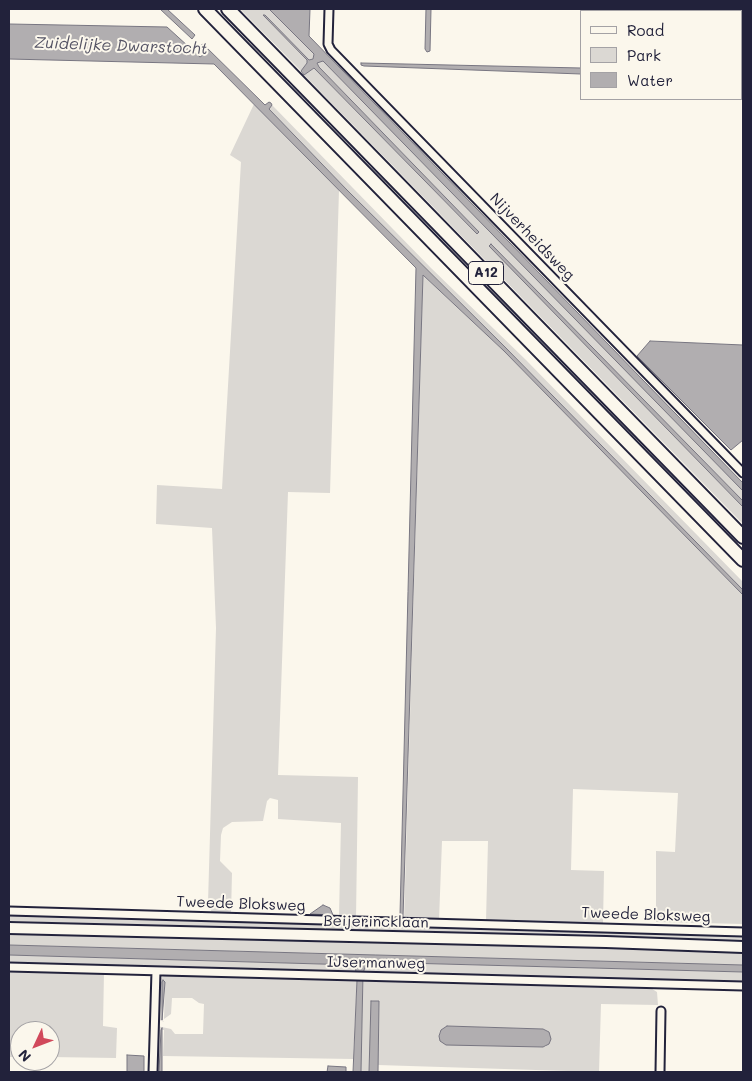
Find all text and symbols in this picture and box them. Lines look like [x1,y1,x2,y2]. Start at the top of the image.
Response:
legend [580,10,742,100]
text: Road [627,20,664,40]
water label: Zuidelijke Dwarstocht [34,33,208,59]
text: Park [627,45,661,65]
text: Water [627,70,673,90]
street label: Nijverheidsweg [486,190,578,284]
road number: A12 [468,262,504,284]
street label: Tweede Bloksweg [176,893,306,915]
street label: Tweede Bloksweg [581,904,711,926]
street label: Beijerincklaan [323,912,429,932]
street label: IJsermanweg [327,953,425,973]
north arrow [10,1021,60,1071]
text: N [14,1046,35,1066]

